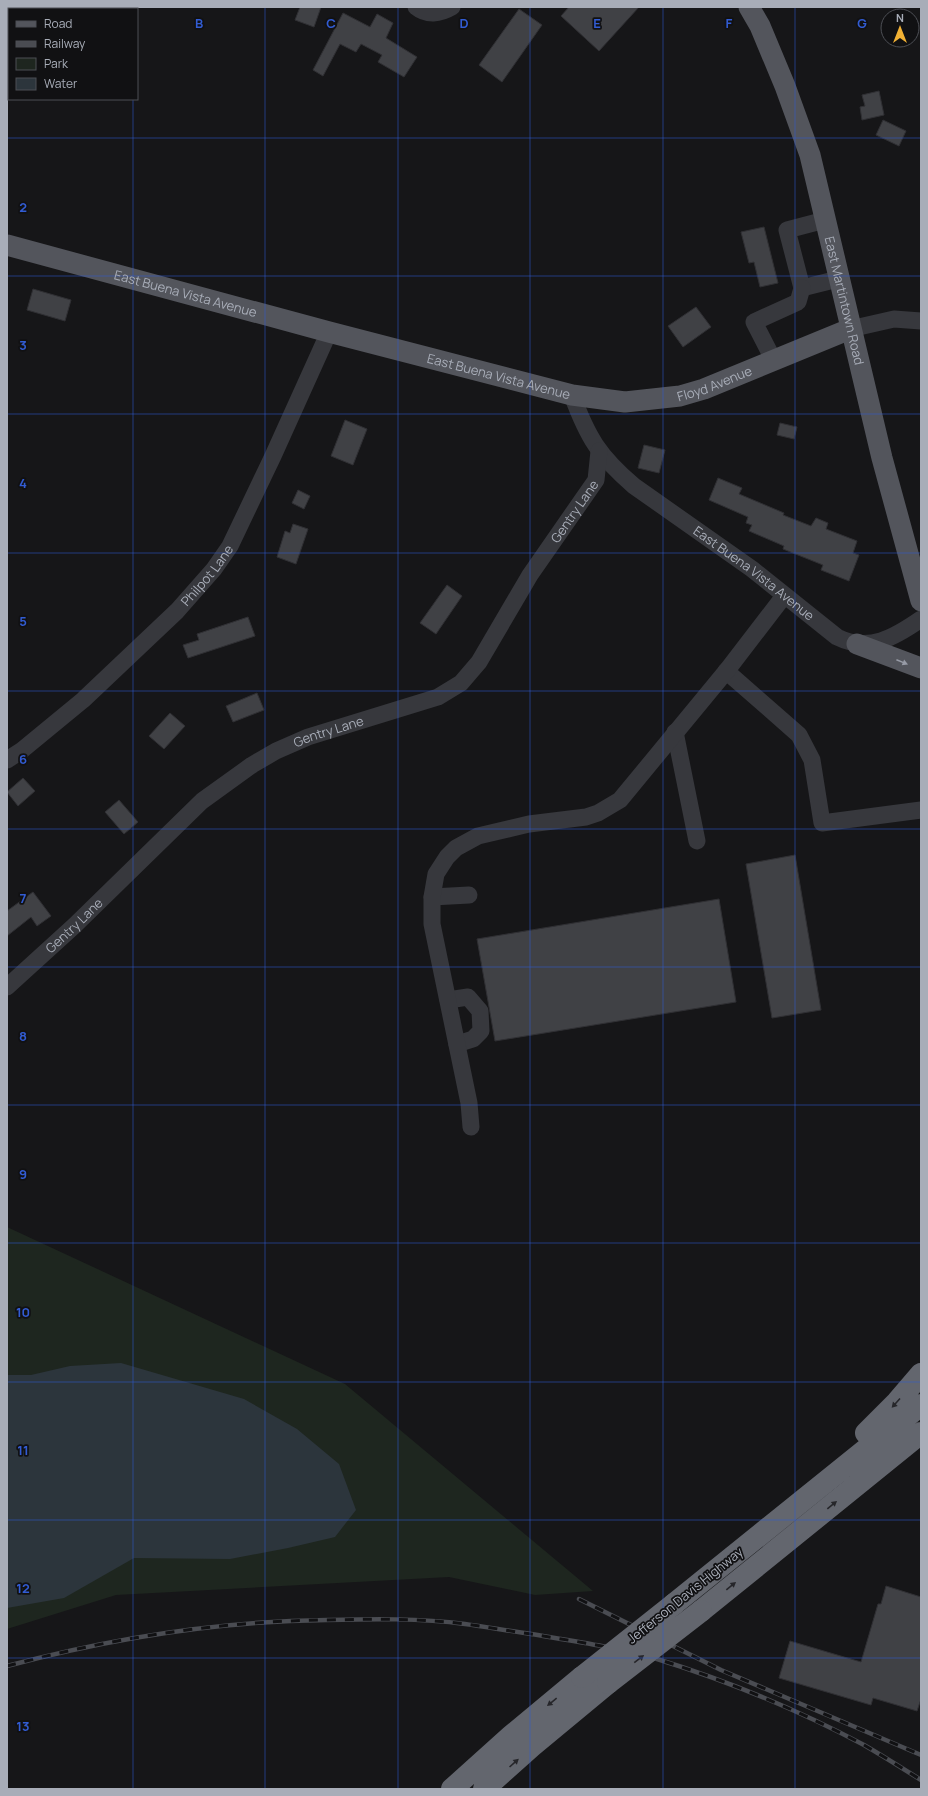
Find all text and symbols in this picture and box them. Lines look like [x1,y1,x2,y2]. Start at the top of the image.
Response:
legend [8,8,138,100]
north arrow [880,8,920,48]
text: N [896,10,904,25]
text: B [195,14,203,32]
text: C [326,14,336,32]
text: D [459,14,469,32]
text: E [593,14,601,32]
text: F [726,14,733,32]
text: G [857,14,867,32]
text: Road [44,15,72,32]
text: Railway [44,35,86,52]
text: Park [44,55,69,72]
text: Water [44,75,78,92]
text: 2 [19,198,27,216]
street label: East Martintown Road [821,234,869,367]
street label: East Buena Vista Avenue [112,265,259,321]
text: 3 [19,336,27,354]
street label: East Buena Vista Avenue [425,349,573,403]
street label: Floyd Avenue [675,361,755,405]
text: 4 [19,474,27,492]
street label: Gentry Lane [546,476,603,546]
street label: East Buena Vista Avenue [690,522,818,625]
street label: Philpot Lane [177,541,237,610]
text: 5 [19,612,27,630]
one-way arrow [897,659,908,665]
street label: Gentry Lane [290,711,366,751]
text: 6 [19,750,27,768]
text: 7 [20,889,27,907]
street label: Gentry Lane [41,894,107,957]
text: 8 [19,1027,27,1045]
text: 9 [19,1165,27,1183]
text: 10 [16,1303,30,1321]
one-way arrow [891,1398,900,1408]
text: 11 [17,1441,29,1459]
one-way arrow [827,1500,838,1509]
street label: Jefferson Davis Highway [623,1543,747,1647]
text: 12 [16,1579,30,1597]
one-way arrow [726,1582,736,1591]
one-way arrow [633,1655,644,1664]
one-way arrow [547,1697,558,1706]
text: 13 [16,1717,30,1735]
one-way arrow [509,1759,518,1768]

